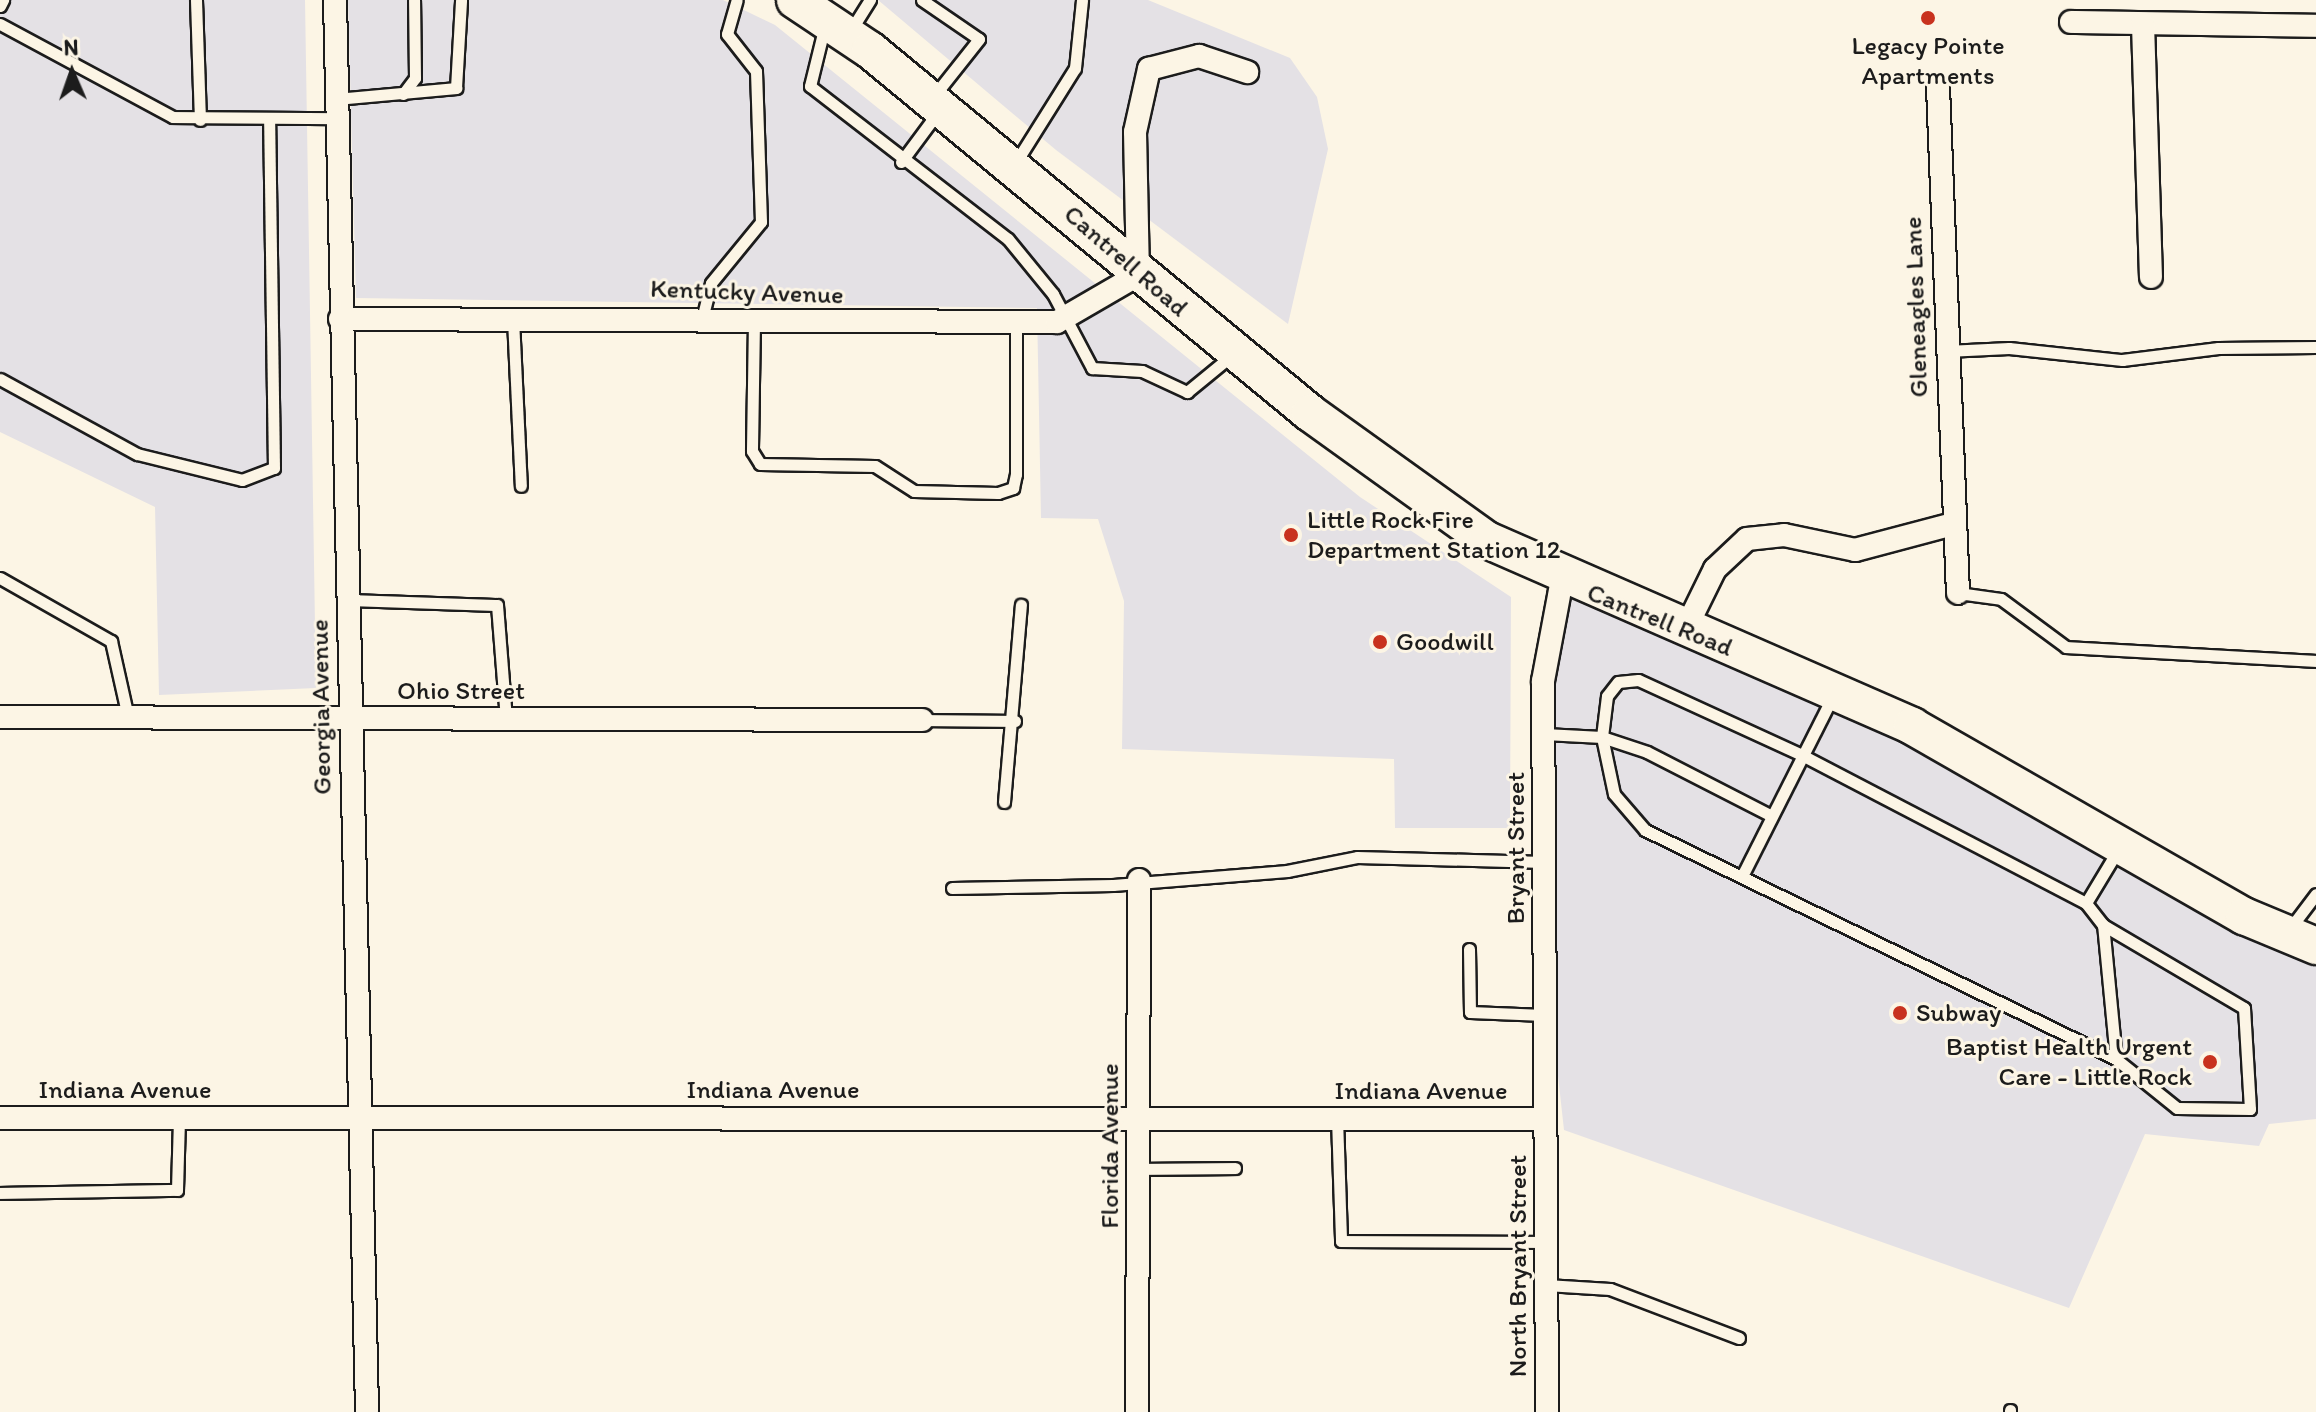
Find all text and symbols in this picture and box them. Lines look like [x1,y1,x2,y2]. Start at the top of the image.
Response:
marker: Legacy Pointe Apartments [1919,9,1937,27]
place label: Legacy Pointe Apartments [1852,30,2004,92]
north arrow [32,32,112,112]
text: N [63,34,79,61]
street label: Cantrell Road [1058,199,1194,323]
street label: Gleneagles Lane [1897,216,1935,398]
street label: Kentucky Avenue [650,273,844,311]
place label: Little Rock Fire Department Station 12 [1307,504,1560,566]
marker: Little Rock Fire Department Station 12 [1282,526,1300,544]
street label: Cantrell Road [1583,577,1737,663]
street label: Georgia Avenue [304,620,338,794]
place label: Goodwill [1396,626,1494,658]
marker: Goodwill [1371,633,1389,651]
street label: Ohio Street [397,675,525,707]
street label: Bryant Street [1500,772,1532,924]
place label: Subway [1916,997,2001,1029]
marker: Subway [1891,1004,1909,1022]
place label: Baptist Health Urgent Care - Little Rock [1947,1031,2192,1092]
marker: Baptist Health Urgent Care - Little Rock [2199,1051,2221,1073]
street label: Florida Avenue [1094,1063,1126,1229]
street label: Indiana Avenue [38,1074,212,1106]
street label: Indiana Avenue [686,1074,860,1106]
street label: Indiana Avenue [1334,1075,1508,1107]
street label: North Bryant Street [1502,1155,1534,1377]

